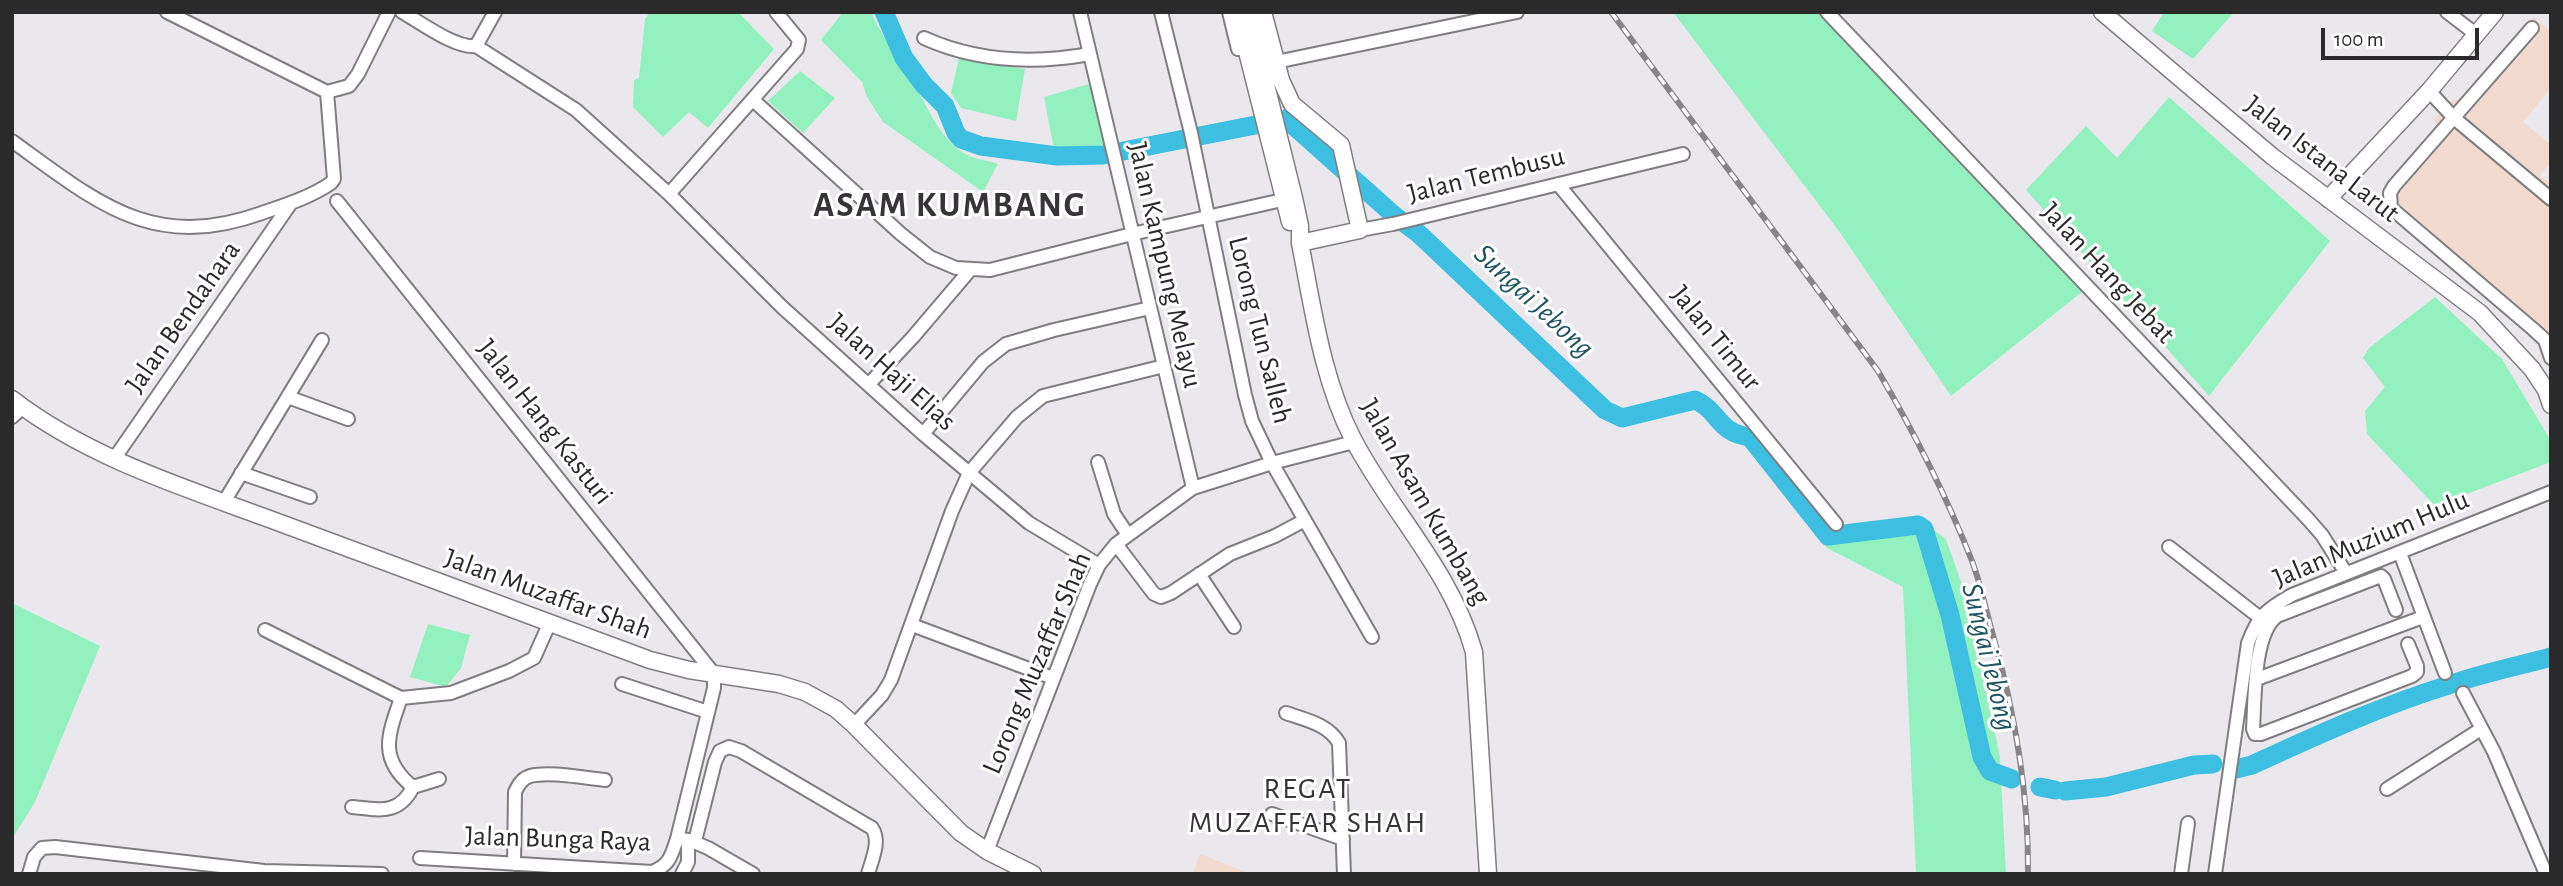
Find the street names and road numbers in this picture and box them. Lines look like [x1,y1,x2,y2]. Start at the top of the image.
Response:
street label: Jalan Istana Larut [2238,88,2406,230]
street label: Jalan Kampung Melayu [1120,139,1210,391]
street label: Jalan Tembusu [1404,139,1568,211]
street label: Jalan Hang Jebat [2034,195,2182,351]
street label: Lorong Tun Salleh [1221,233,1299,427]
street label: Jalan Bendahara [118,234,248,400]
street label: Jalan Timur [1663,279,1769,397]
street label: Jalan Haji Elias [821,306,963,438]
street label: Jalan Hang Kasturi [470,333,620,511]
street label: Jalan Asam Kumbang [1352,393,1498,611]
street label: Jalan Muzium Hulu [2268,483,2474,595]
street label: Jalan Muzaffar Shah [440,541,656,647]
street label: Lorong Muzaffar Shah [975,547,1099,779]
street label: Jalan Bunga Raya [464,819,652,859]

